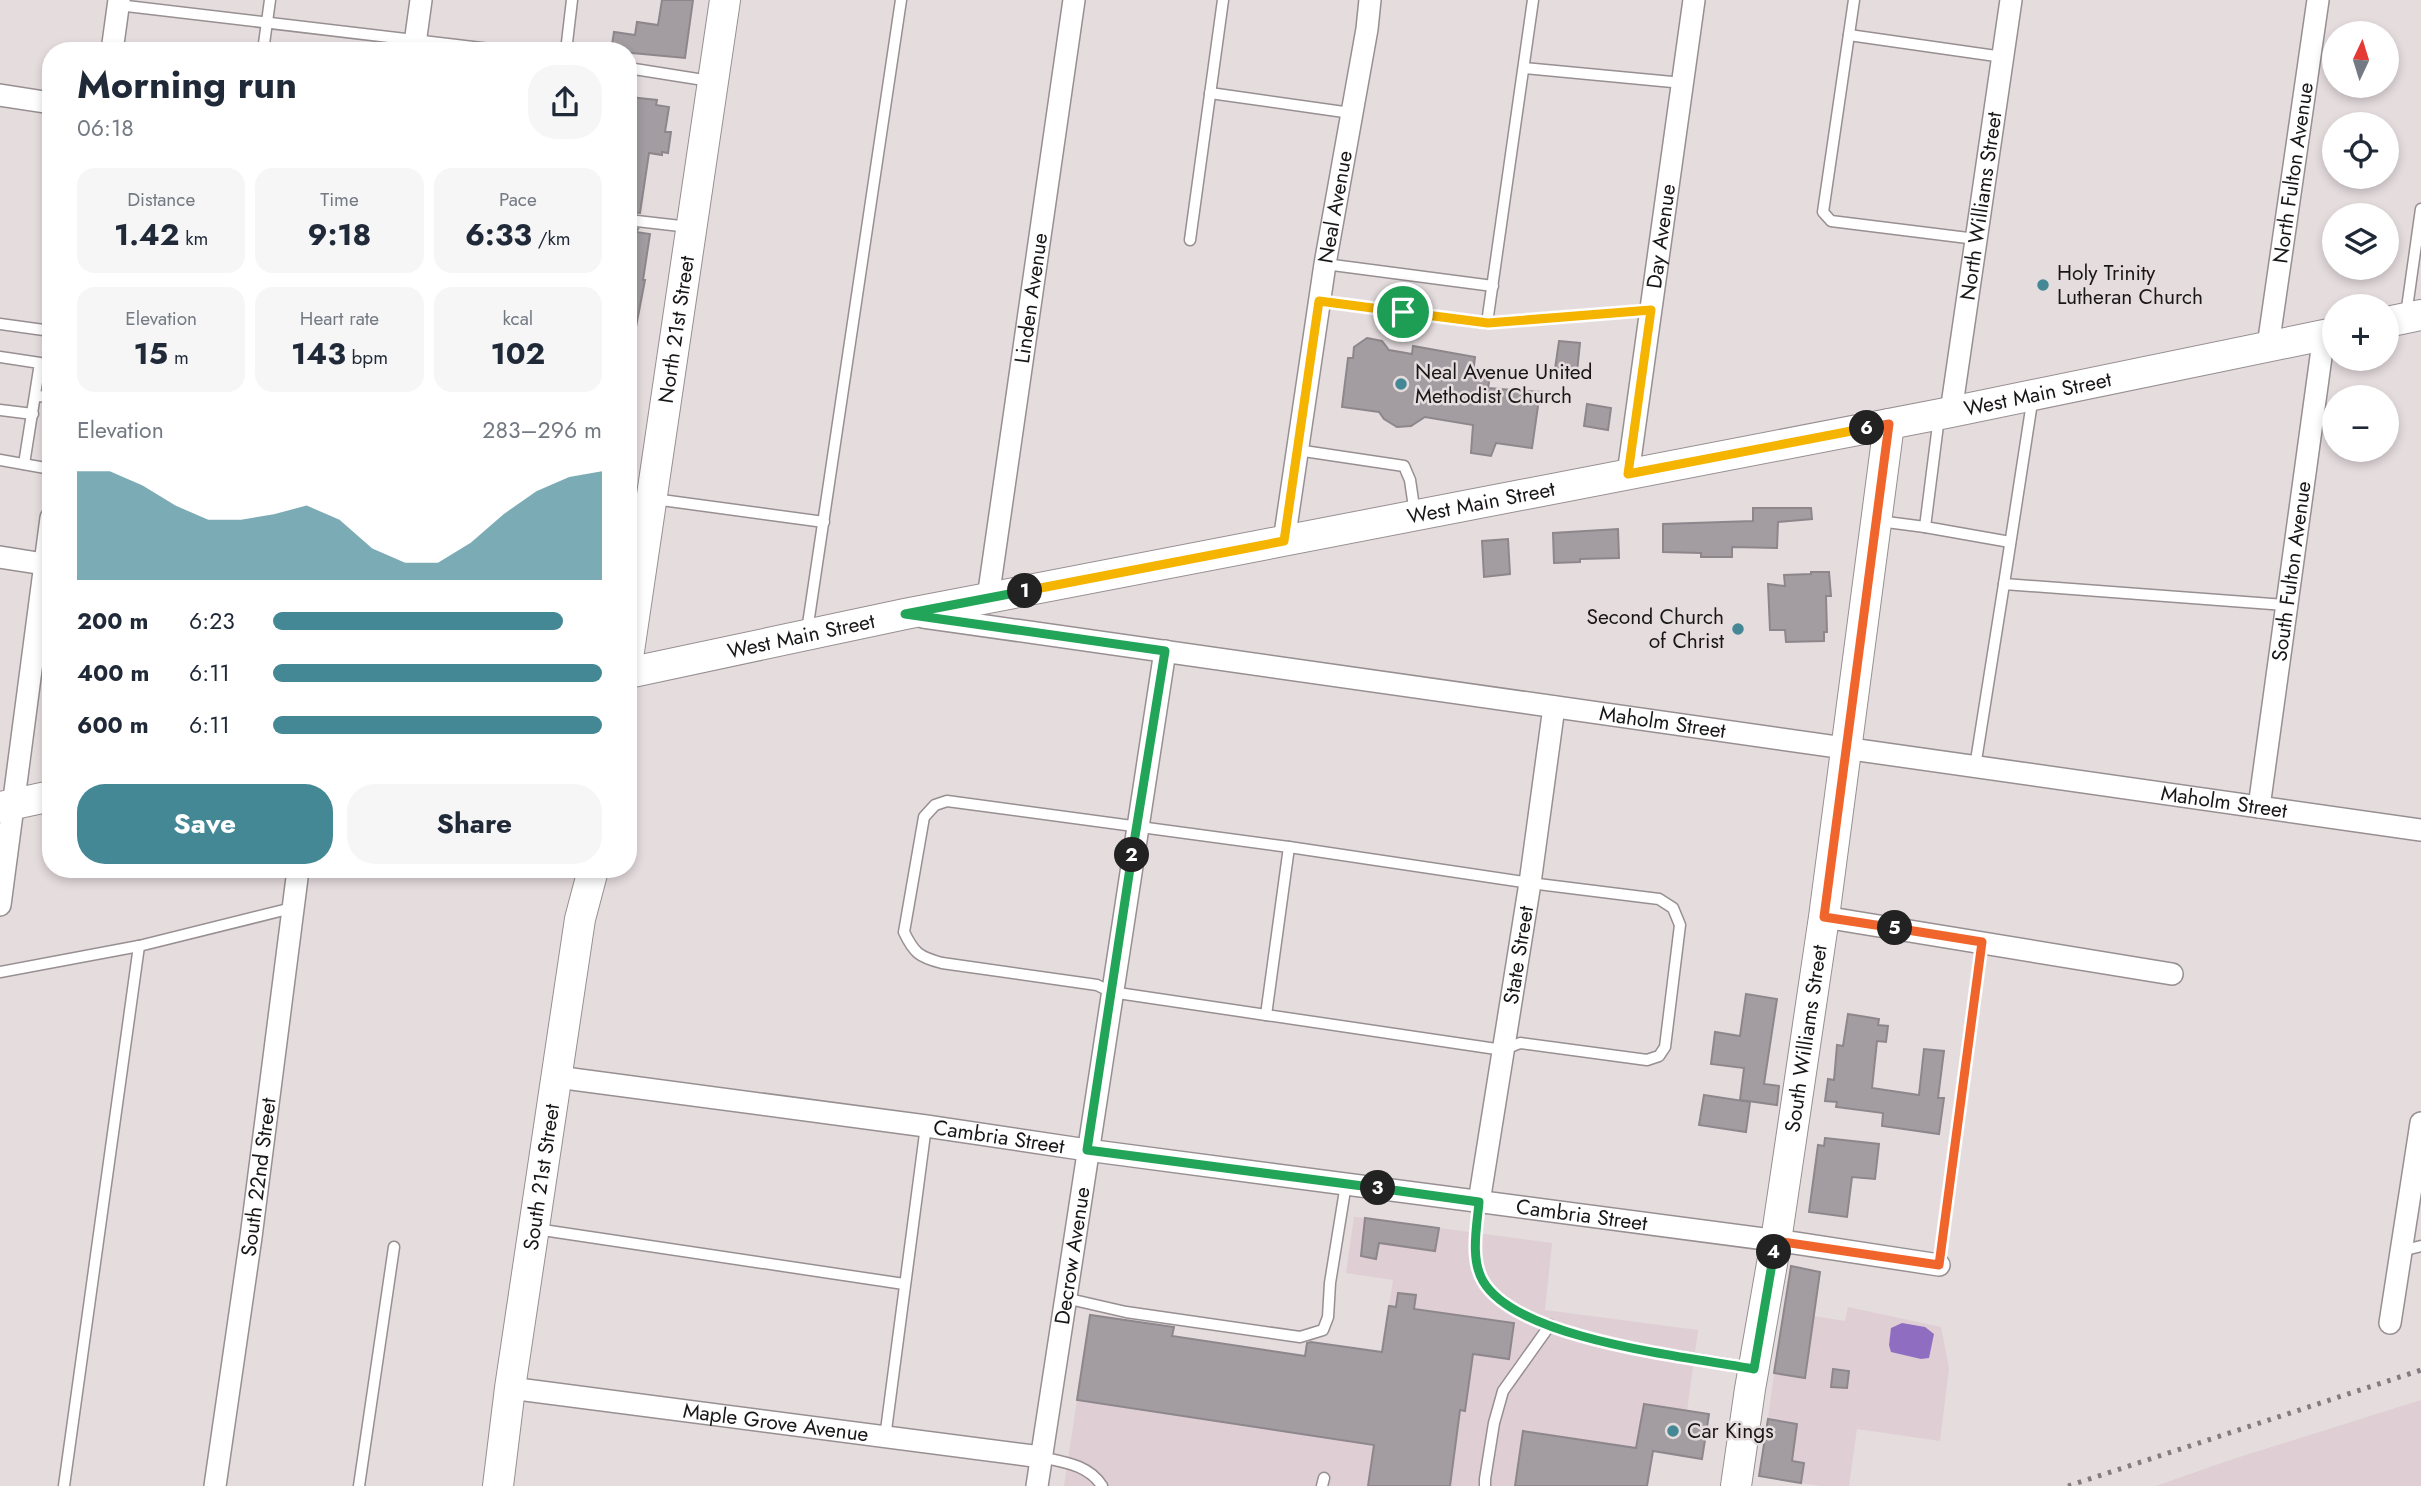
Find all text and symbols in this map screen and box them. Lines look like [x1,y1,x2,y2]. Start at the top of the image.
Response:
north arrow [2322,21,2399,98]
map controls [2322,21,2399,462]
text: Morning run [77,57,297,112]
button: share [528,65,602,139]
street label: North Fulton Avenue [2265,80,2321,265]
street label: North Williams Street [1952,110,2010,302]
text: 06:18 [77,111,134,145]
button: locate [2322,112,2399,189]
street label: Neal Avenue [1310,148,1360,266]
street label: Day Avenue [1639,182,1683,291]
text: Distance [127,186,195,213]
text: Time [320,186,359,213]
text: Pace [499,186,537,213]
button: layers [2322,203,2399,280]
text: 1.42 [114,213,180,256]
text: 9:18 [308,213,371,256]
text: 6:33 [465,213,532,256]
text: km [180,225,208,252]
text: /km [532,225,571,252]
street label: Linden Avenue [1007,231,1055,365]
street label: North 21st Street [651,254,702,405]
place label: Holy Trinity Lutheran Church [2057,258,2203,312]
marker: Holy Trinity Lutheran Church [2035,277,2051,293]
pin [1373,282,1433,342]
icon: arrive [1384,293,1422,331]
button: + [2322,294,2399,371]
text: Elevation [125,305,197,332]
text: Heart rate [300,305,379,332]
text: kcal [502,305,533,332]
text: 15 [134,332,168,375]
text: 143 [291,332,346,375]
text: 102 [490,332,545,375]
text: m [168,344,189,371]
text: bpm [346,344,388,371]
place label: Neal Avenue United Methodist Church [1415,357,1593,411]
street label: West Main Street [1961,364,2114,424]
marker: Neal Avenue United Methodist Church [1393,376,1409,392]
button: − [2322,385,2399,462]
pin: 6 [1850,410,1884,446]
text: Elevation [77,413,164,447]
text: 283–296 m [482,413,602,447]
text: 6 [1860,414,1873,441]
street label: West Main Street [1405,474,1558,532]
street label: South Fulton Avenue [2264,479,2319,663]
pin: 1 [1007,574,1042,608]
text: 1 [1020,577,1029,604]
place label: Second Church of Christ [1586,602,1724,656]
text: 200 m [77,604,148,638]
text: 6:23 [189,604,235,638]
street label: West Main Street [725,606,878,666]
marker: Second Church of Christ [1730,621,1746,637]
text: 400 m [77,656,149,690]
text: 6:11 [189,656,230,690]
street label: Maholm Street [1597,698,1728,746]
text: 600 m [77,708,149,742]
text: 6:11 [189,708,230,742]
street label: Maholm Street [2159,778,2289,826]
button: Save [77,784,333,864]
button: Share [347,784,602,864]
pin: 2 [1114,838,1150,872]
text: 2 [1125,841,1138,868]
street label: State Street [1496,904,1541,1006]
pin: 5 [1878,911,1912,946]
text: 5 [1888,914,1901,941]
street label: South Williams Street [1777,943,1835,1134]
street label: South 22nd Street [233,1096,284,1258]
street label: South 21st Street [516,1102,567,1252]
street label: Cambria Street [931,1112,1067,1161]
pin: 3 [1360,1170,1396,1206]
text: 3 [1372,1174,1383,1201]
street label: Decrow Avenue [1047,1184,1098,1327]
street label: Cambria Street [1514,1192,1649,1238]
pin: 4 [1756,1234,1792,1270]
text: 4 [1767,1238,1780,1265]
street label: Maple Grove Avenue [681,1396,871,1449]
place label: Car Kings [1687,1416,1774,1446]
marker: Car Kings [1665,1423,1681,1439]

